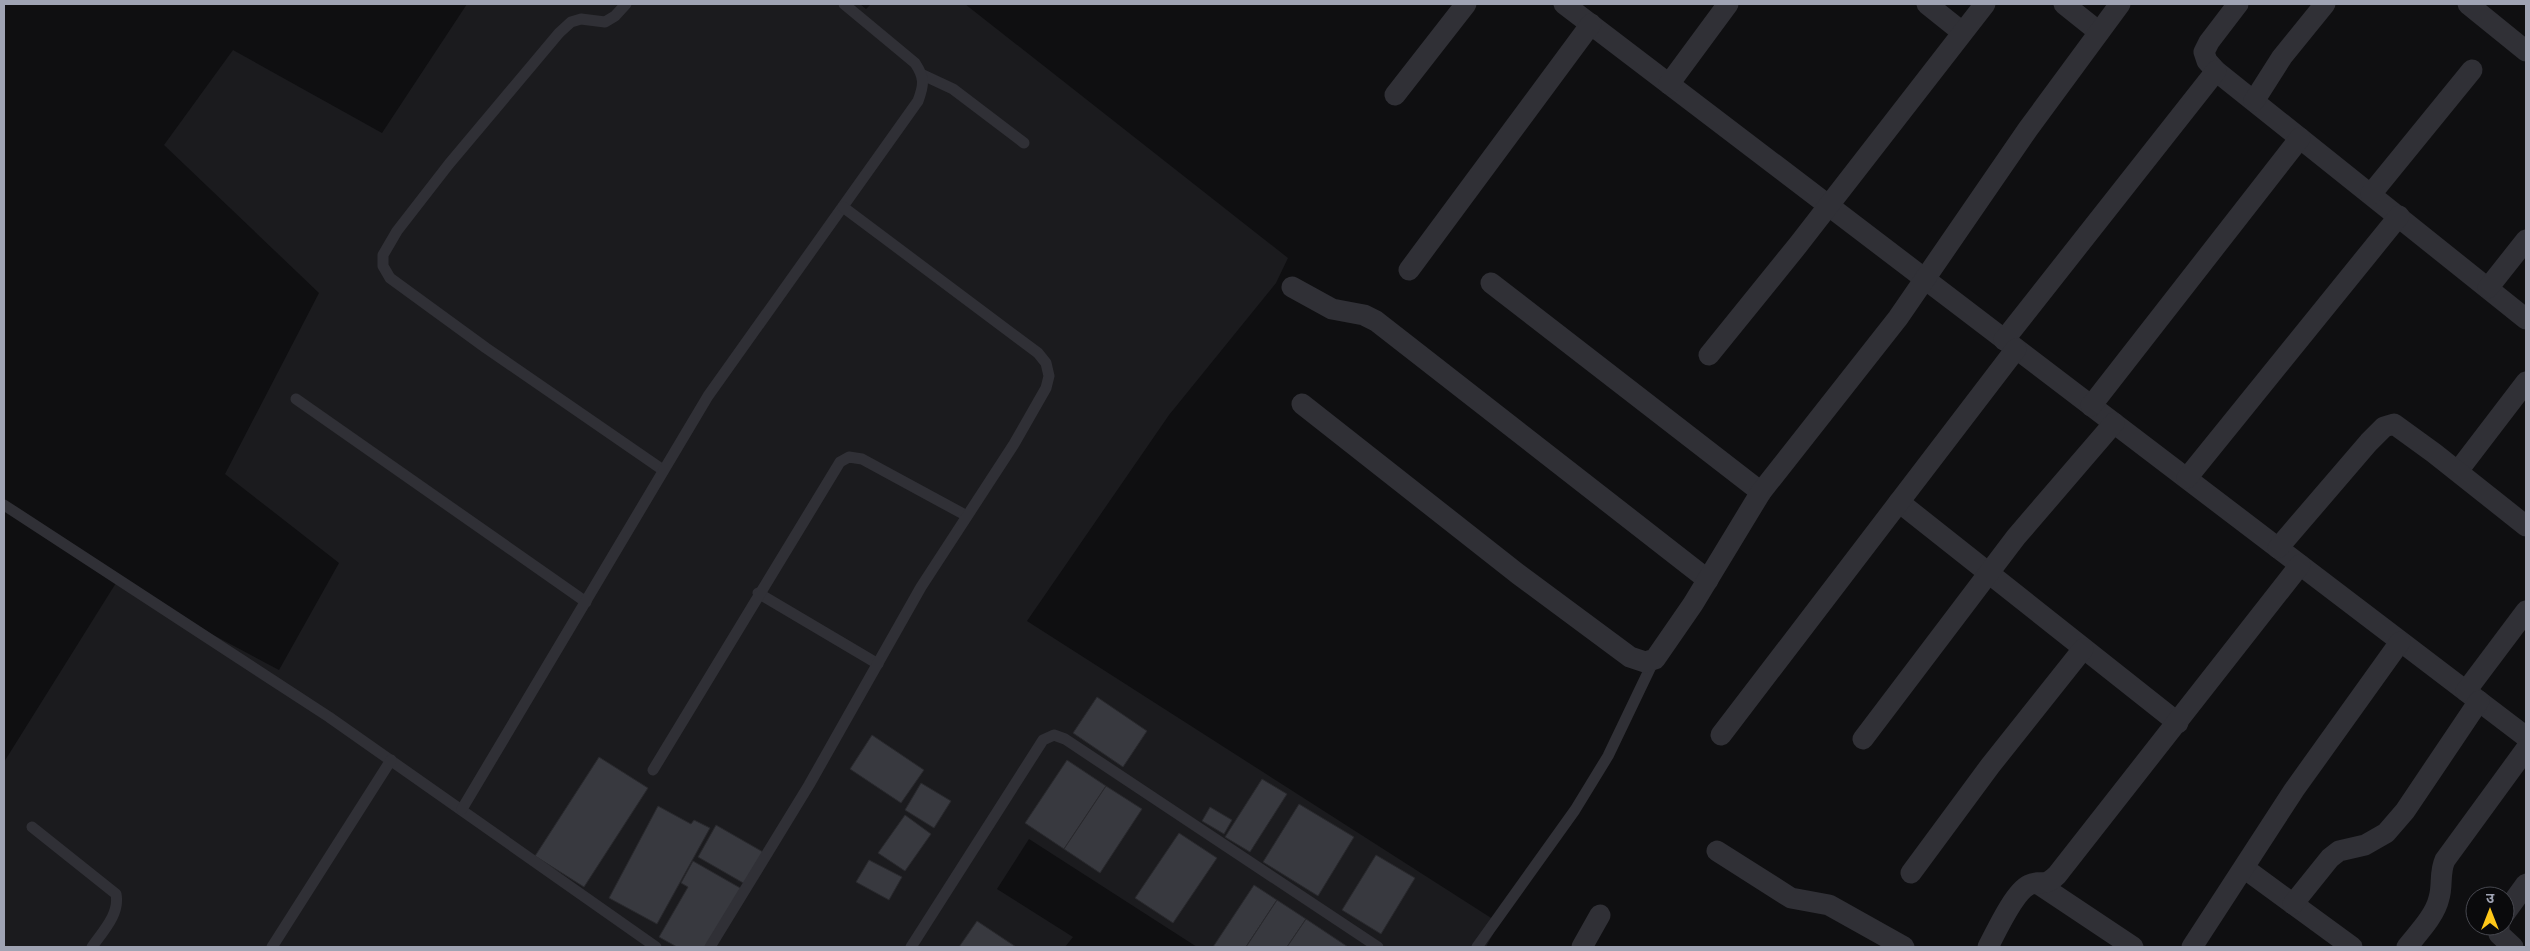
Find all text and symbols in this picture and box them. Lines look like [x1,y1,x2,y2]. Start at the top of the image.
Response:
north arrow [2465,886,2515,936]
text: उ [2486,889,2495,907]

